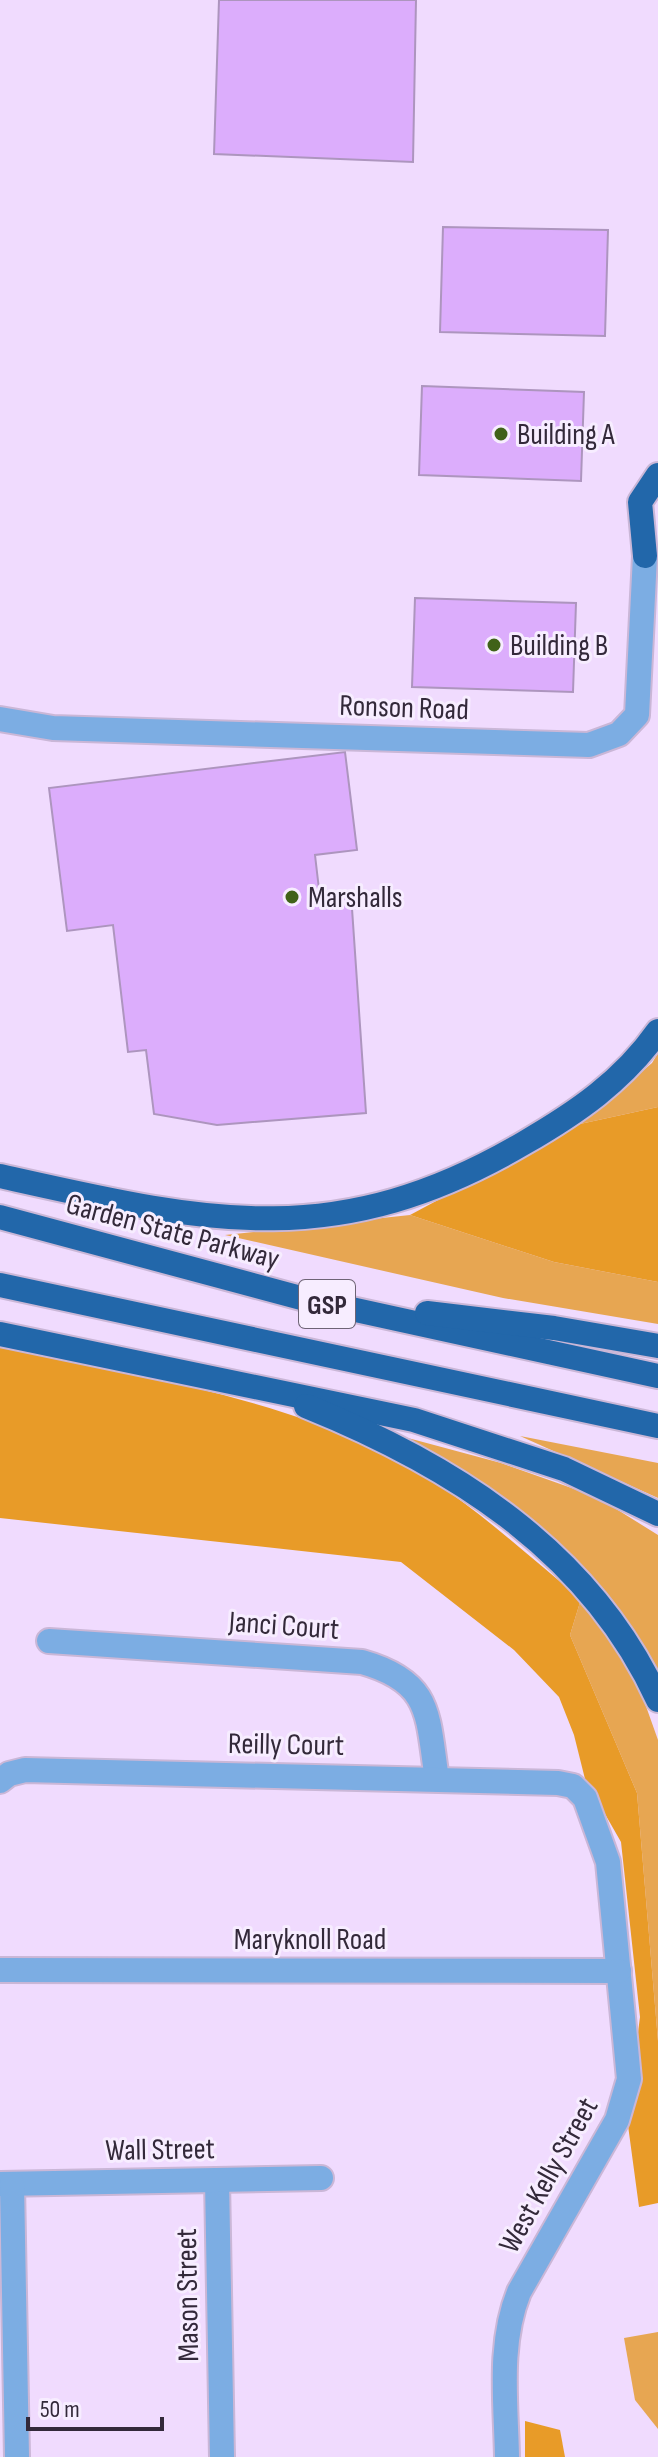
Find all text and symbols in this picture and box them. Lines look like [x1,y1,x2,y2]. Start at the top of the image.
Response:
place label: Building A [517,417,615,453]
marker: Building A [492,425,510,443]
place label: Building B [510,628,608,664]
marker: Building B [485,636,503,654]
street label: Ronson Road [339,688,469,728]
place label: Marshalls [308,880,403,916]
marker: Marshalls [283,888,301,906]
street label: Garden State Parkway [62,1186,284,1278]
road number: GSP [299,1280,355,1328]
street label: Janci Court [227,1604,340,1648]
street label: Reilly Court [228,1726,344,1764]
street label: Maryknoll Road [234,1922,386,1958]
street label: West Kelly Street [492,2092,606,2259]
street label: Wall Street [105,2131,215,2169]
street label: Mason Street [169,2228,207,2362]
scale bar [28,2381,162,2431]
text: 50 m [40,2395,80,2424]

